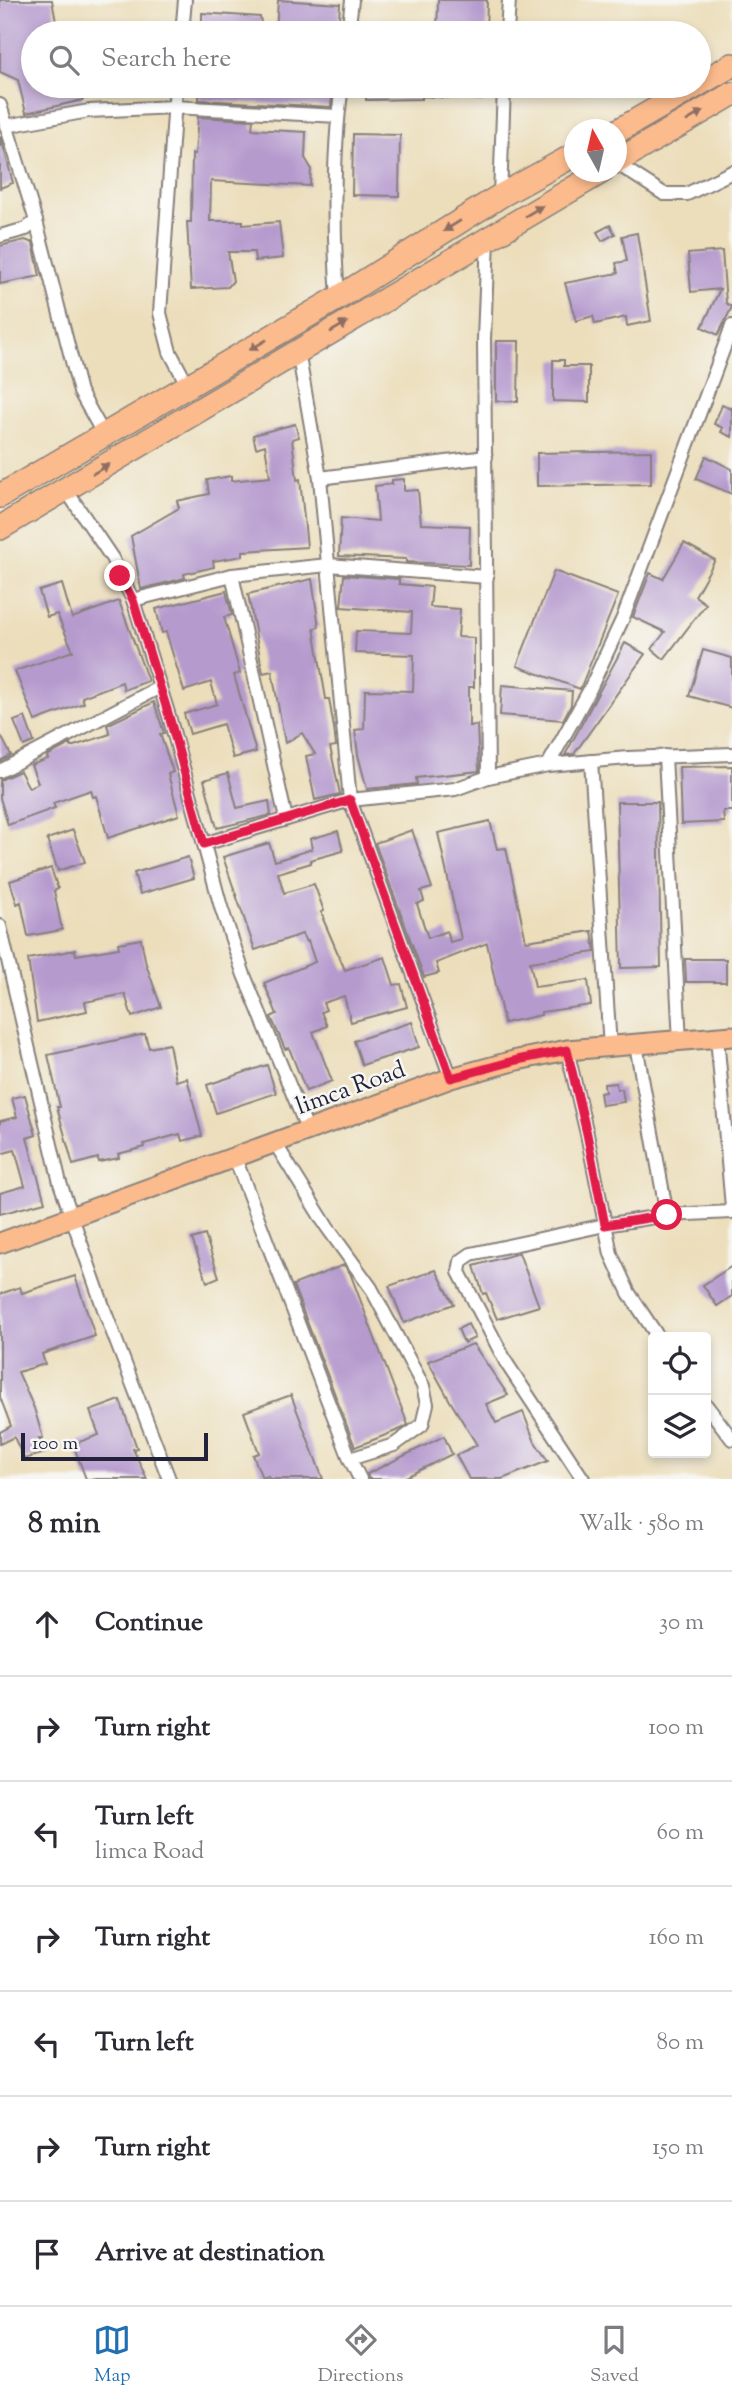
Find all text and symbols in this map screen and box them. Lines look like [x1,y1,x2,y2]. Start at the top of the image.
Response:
search box [21,21,711,98]
icon: search [45,41,83,79]
text: Search here [101,41,231,78]
one-way arrow [686,109,705,122]
north arrow [564,119,627,182]
one-way arrow [525,205,544,218]
one-way arrow [442,220,462,233]
one-way arrow [329,321,348,334]
one-way arrow [248,339,267,351]
one-way arrow [92,462,111,475]
route end [104,560,135,591]
street label: limca Road [292,1053,411,1124]
route start [651,1199,682,1230]
map controls [648,1332,711,1458]
button: locate [648,1332,711,1395]
button: layers [648,1395,711,1458]
scale bar [21,1430,208,1462]
text: 100 m [32,1431,78,1458]
text: 8 min [28,1503,100,1546]
text: Walk · 580 m [579,1508,704,1541]
icon: ahead [28,1605,66,1643]
text: Continue [95,1605,203,1642]
text: 30 m [659,1607,704,1640]
icon: right [28,1710,66,1748]
text: Turn right [95,1710,210,1747]
text: 100 m [648,1712,704,1745]
text: Turn left [95,1799,194,1836]
icon: left [28,1815,66,1853]
text: 60 m [656,1817,704,1850]
text: limca Road [95,1836,204,1869]
icon: right [28,1920,66,1958]
text: Turn right [95,1920,210,1957]
text: 160 m [649,1922,704,1955]
icon: left [28,2025,66,2063]
text: Turn left [95,2025,194,2062]
text: 80 m [656,2027,704,2060]
icon: right [28,2130,66,2168]
text: Turn right [95,2130,210,2167]
text: 150 m [652,2132,704,2165]
icon: arrive [28,2235,66,2273]
text: Arrive at destination [95,2235,325,2272]
tab: Map [93,2321,131,2390]
tab: Directions [318,2321,403,2390]
tab: Saved [590,2321,639,2390]

